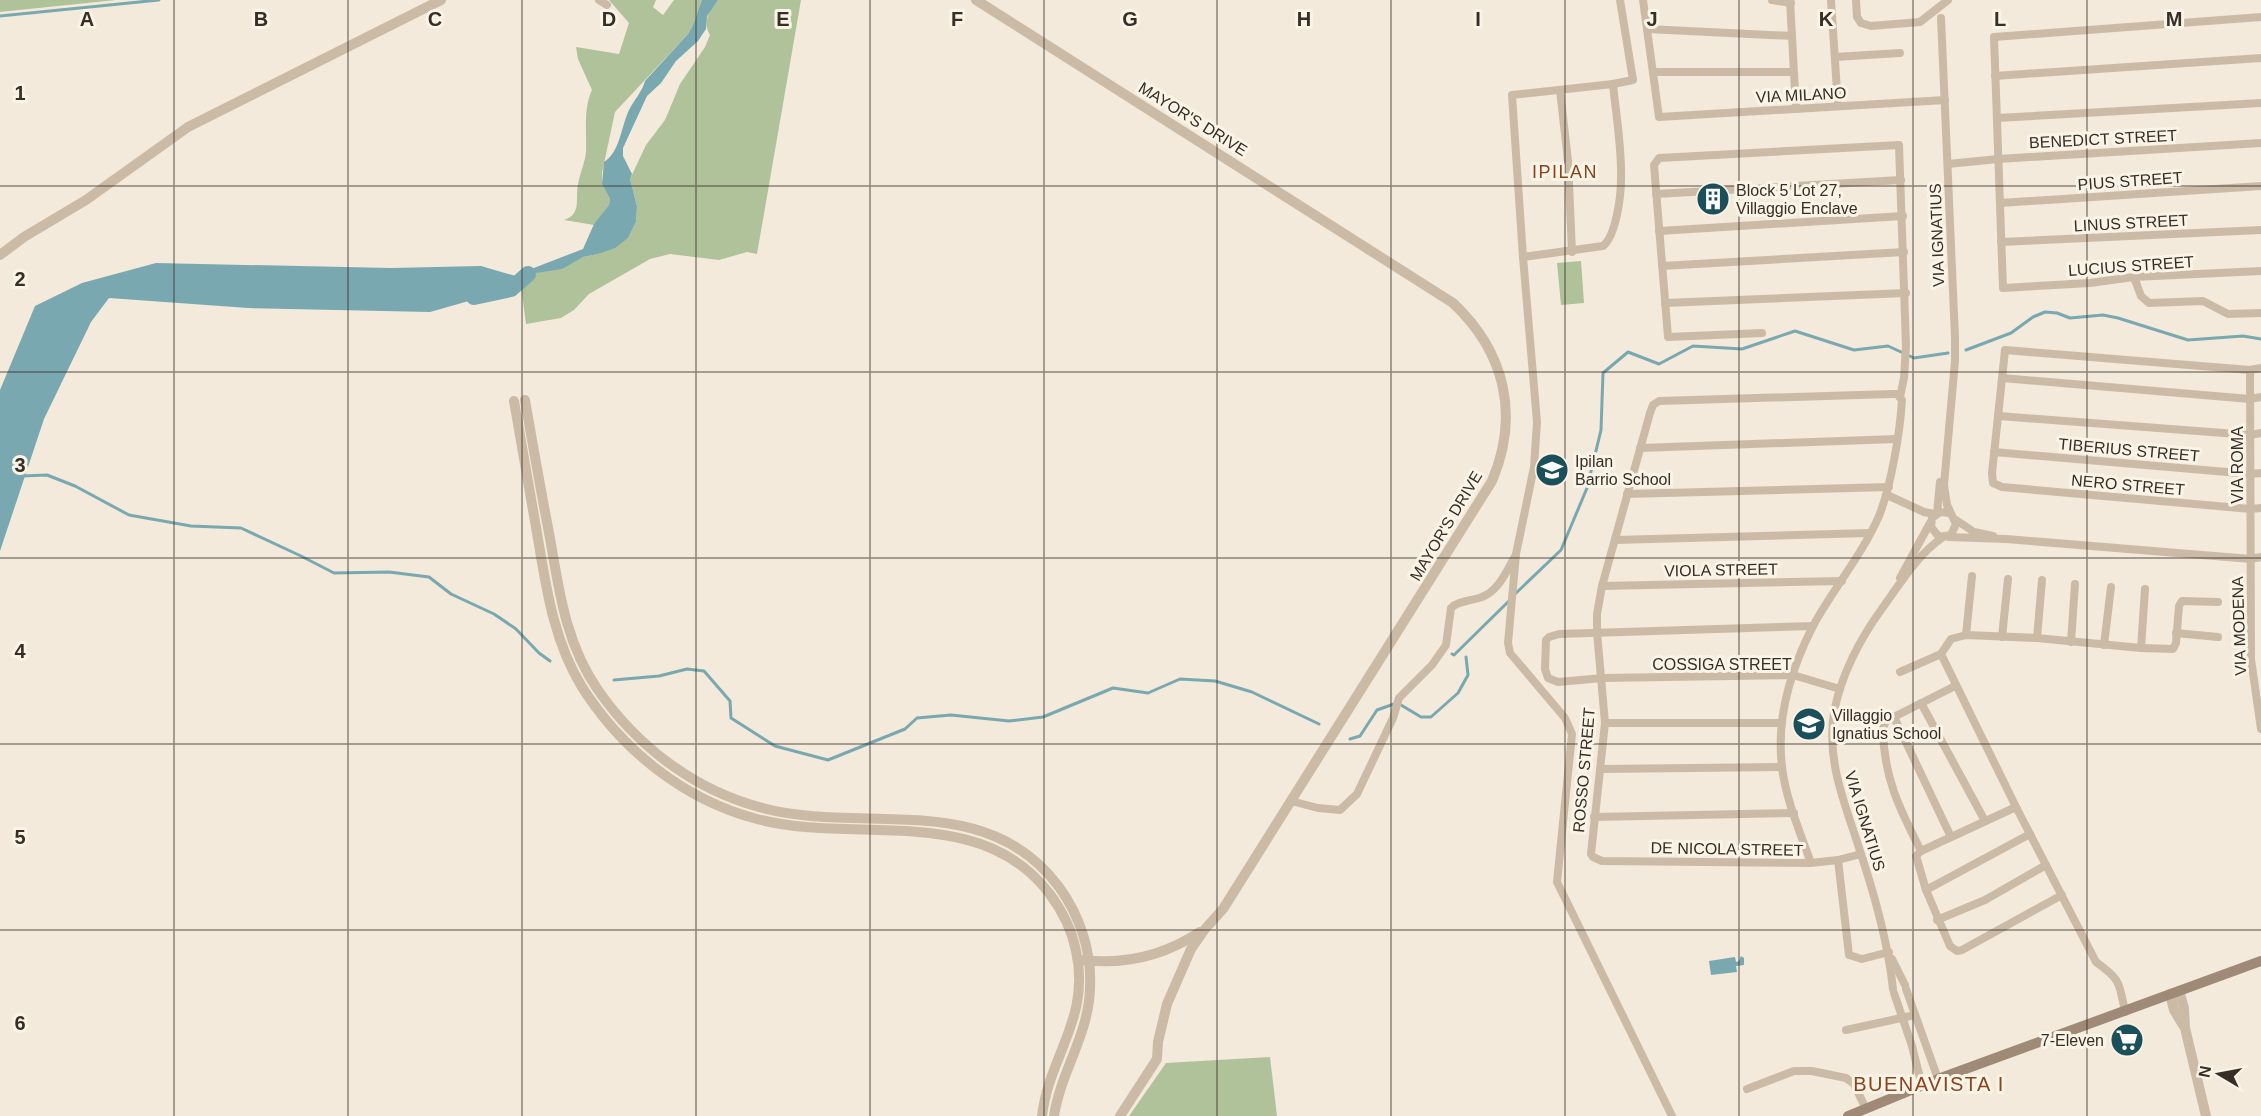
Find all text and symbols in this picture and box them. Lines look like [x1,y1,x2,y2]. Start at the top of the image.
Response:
text: A [80,8,94,30]
text: B [254,8,268,30]
text: C [428,8,442,30]
text: D [602,8,616,30]
text: E [776,8,790,30]
text: F [951,8,963,30]
text: G [1122,8,1138,30]
text: H [1297,8,1311,30]
text: I [1475,8,1481,30]
text: J [1646,8,1658,30]
text: K [1819,8,1834,30]
text: L [1994,8,2006,30]
text: M [2166,8,2182,30]
street label: MAYOR'S DRIVE [1136,79,1250,159]
text: 1 [14,82,26,104]
street label: VIA MILANO [1755,84,1847,106]
street label: BENEDICT STREET [2029,127,2178,151]
district label: IPILAN [1532,162,1598,182]
street label: PIUS STREET [2077,169,2183,193]
building icon: Block 5 Lot 27, Villaggio Enclave [1695,181,1731,217]
place label: Block 5 Lot 27, Villaggio Enclave [1736,182,1858,217]
street label: VIA IGNATIUS [1927,183,1947,287]
street label: LINUS STREET [2073,211,2189,234]
street label: LUCIUS STREET [2067,253,2195,279]
text: 2 [14,268,26,290]
street label: VIA ROMA [2229,426,2246,504]
street label: TIBERIUS STREET [2058,435,2200,465]
school or university icon: Ipilan Barrio School [1534,452,1570,488]
place label: Ipilan Barrio School [1575,453,1671,488]
text: 3 [14,454,26,476]
street label: MAYOR'S DRIVE [1407,468,1485,584]
street label: NERO STREET [2071,472,2186,498]
street label: VIOLA STREET [1664,561,1778,579]
street label: VIA MODENA [2229,576,2249,676]
text: 4 [14,640,26,662]
street label: COSSIGA STREET [1652,656,1792,673]
school or university icon: Villaggio Ignatius School [1791,706,1827,742]
street label: ROSSO STREET [1570,707,1598,833]
place label: Villaggio Ignatius School [1832,707,1941,742]
street label: VIA IGNATIUS [1842,769,1888,873]
text: 5 [14,826,26,848]
street label: DE NICOLA STREET [1650,839,1804,859]
text: 6 [14,1012,26,1034]
supermarket icon: 7-Eleven [2109,1022,2145,1058]
place label: 7-Eleven [2041,1032,2104,1049]
north arrow [2189,1044,2249,1104]
text: N [2195,1064,2214,1079]
district label: BUENAVISTA I [1853,1073,2005,1095]

